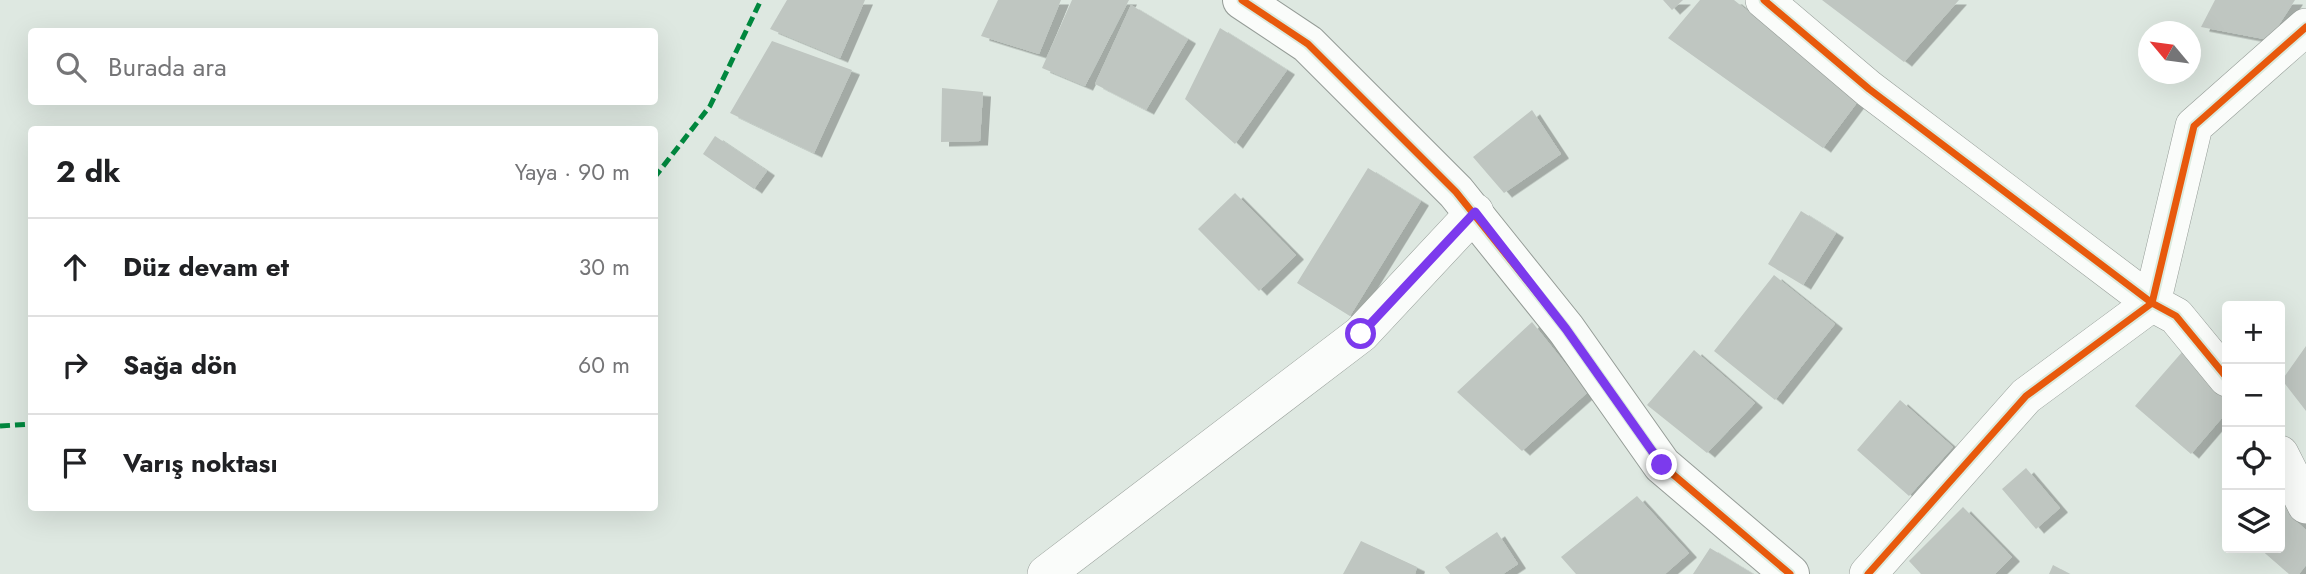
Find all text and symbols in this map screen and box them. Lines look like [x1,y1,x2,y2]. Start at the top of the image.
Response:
north arrow [2138,21,2201,84]
search box [28,28,658,105]
icon: search [52,48,90,86]
text: Burada ara [108,48,227,86]
text: 2 dk [56,150,121,193]
text: Yaya · 90 m [515,155,630,189]
icon: ahead [56,248,94,286]
text: Düz devam et [123,248,289,286]
text: 30 m [579,250,630,284]
map controls [2222,301,2285,553]
button: + [2222,301,2285,364]
route start [1345,318,1376,349]
icon: right [56,346,94,384]
text: Sağa dön [123,346,237,384]
text: 60 m [578,348,630,382]
button: − [2222,364,2285,427]
button: locate [2222,427,2285,490]
icon: arrive [56,444,94,482]
text: Varış noktası [123,444,278,482]
route end [1646,449,1677,480]
button: layers [2222,490,2285,553]

